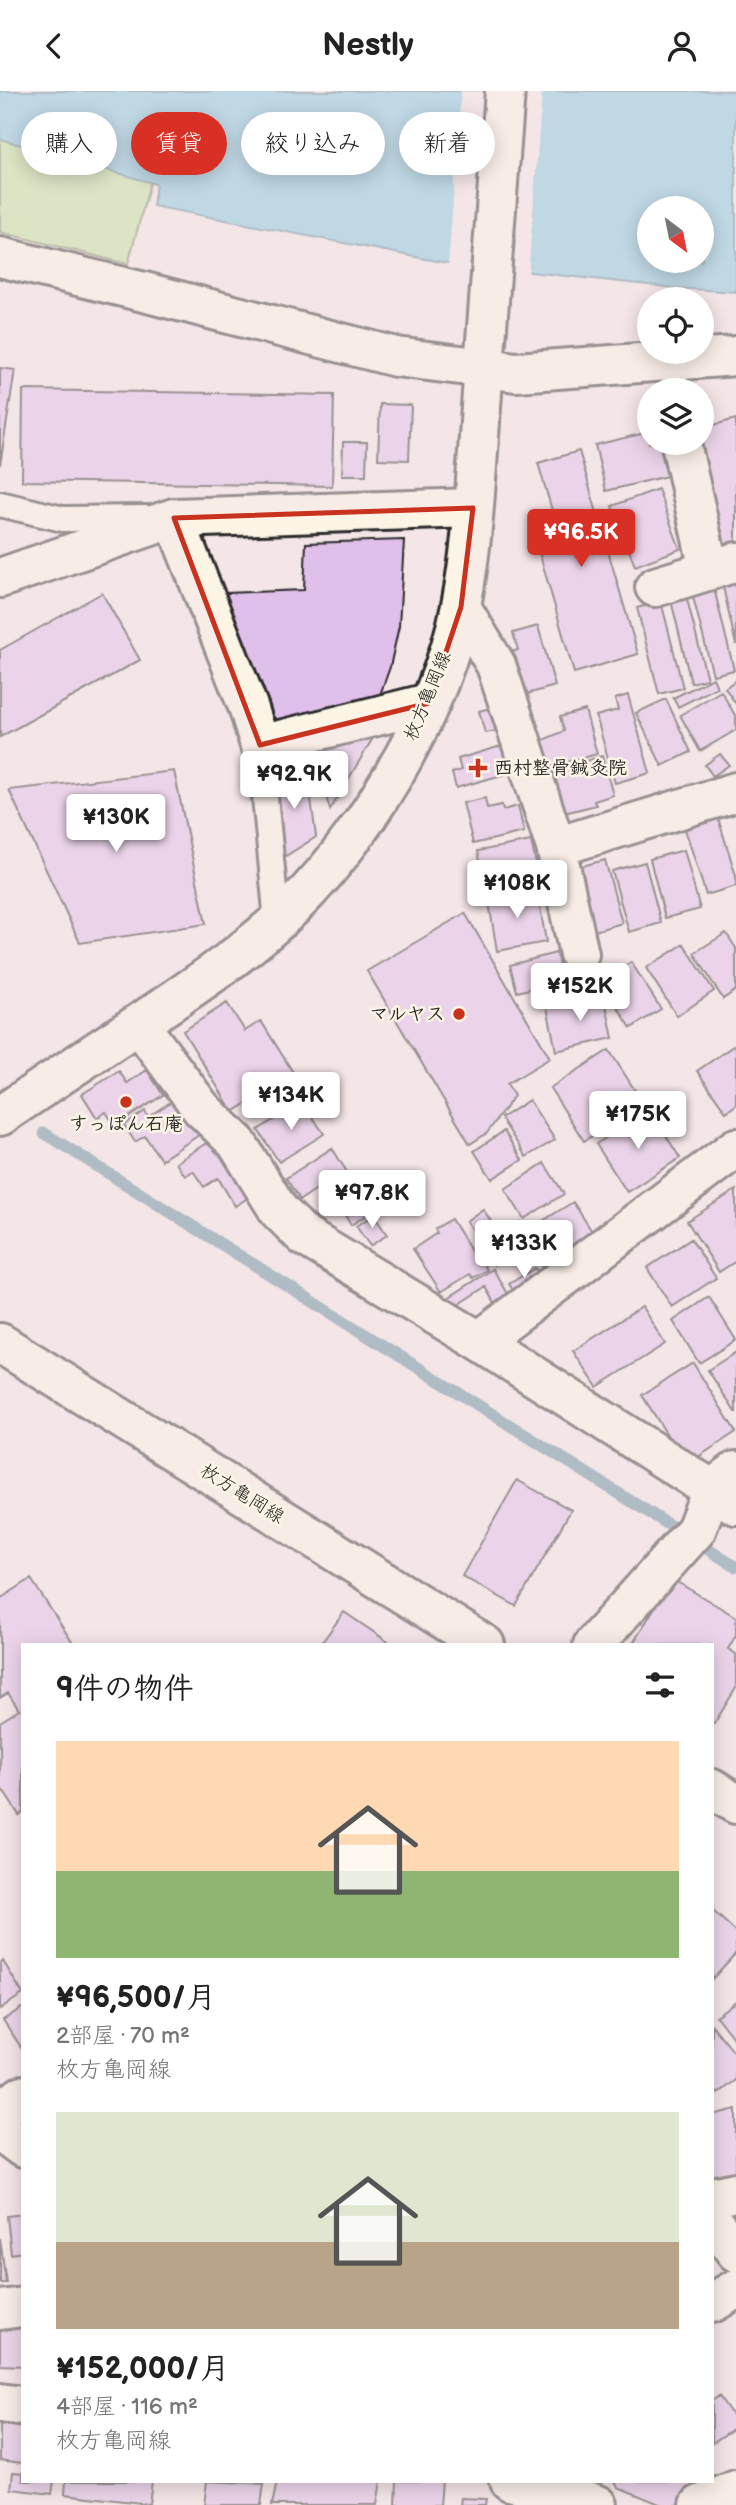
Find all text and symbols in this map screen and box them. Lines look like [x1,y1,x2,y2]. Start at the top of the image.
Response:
text: Nestly [322,26,414,65]
icon: back [35,27,73,65]
icon: person [663,27,701,65]
chip: 購入 [21,112,117,175]
chip: 賃貸 [131,112,227,175]
chip: 絞り込み [241,112,385,175]
chip: 新着 [399,112,495,175]
north arrow [637,196,714,273]
map controls [637,196,714,455]
button: locate [637,287,714,364]
button: layers [637,378,714,455]
pin: ¥96.5K [524,510,638,569]
text: ¥96.5K [543,518,619,546]
street label: 枚方亀岡線 [400,648,456,744]
pin: ¥92.9K [237,751,351,811]
place label: 西村整骨鍼灸院 [494,757,627,780]
marker: 西村整骨鍼灸院 [468,758,488,778]
text: ¥92.9K [256,760,332,788]
pin: ¥130K [67,795,165,854]
text: ¥130K [82,803,150,831]
pin: ¥108K [468,861,566,920]
text: ¥108K [483,869,551,897]
pin: ¥152K [531,963,629,1023]
text: ¥152K [547,972,613,1000]
place label: マルヤス [369,1003,445,1026]
marker: マルヤス [451,1006,467,1022]
pin: ¥134K [242,1073,340,1132]
text: ¥134K [258,1081,324,1109]
pin: ¥175K [589,1091,687,1151]
marker: すっぽん石庵 [118,1094,134,1110]
text: ¥175K [605,1100,671,1128]
place label: すっぽん石庵 [69,1113,183,1136]
pin: ¥97.8K [315,1171,429,1230]
text: ¥97.8K [335,1179,409,1207]
pin: ¥133K [475,1221,573,1280]
text: ¥133K [491,1229,557,1257]
street label: 枚方亀岡線 [196,1459,288,1529]
icon: filters [641,1666,679,1704]
text: 9件の物件 [56,1671,194,1707]
icon: home [305,1787,431,1913]
text: ¥96,500/月 [56,1980,216,2016]
text: 2部屋 · 70 m² [56,2022,190,2050]
text: 枚方亀岡線 [56,2056,171,2084]
icon: home [305,2158,431,2284]
text: ¥152,000/月 [56,2351,229,2387]
text: 4部屋 · 116 m² [56,2393,198,2421]
text: 枚方亀岡線 [56,2427,171,2455]

